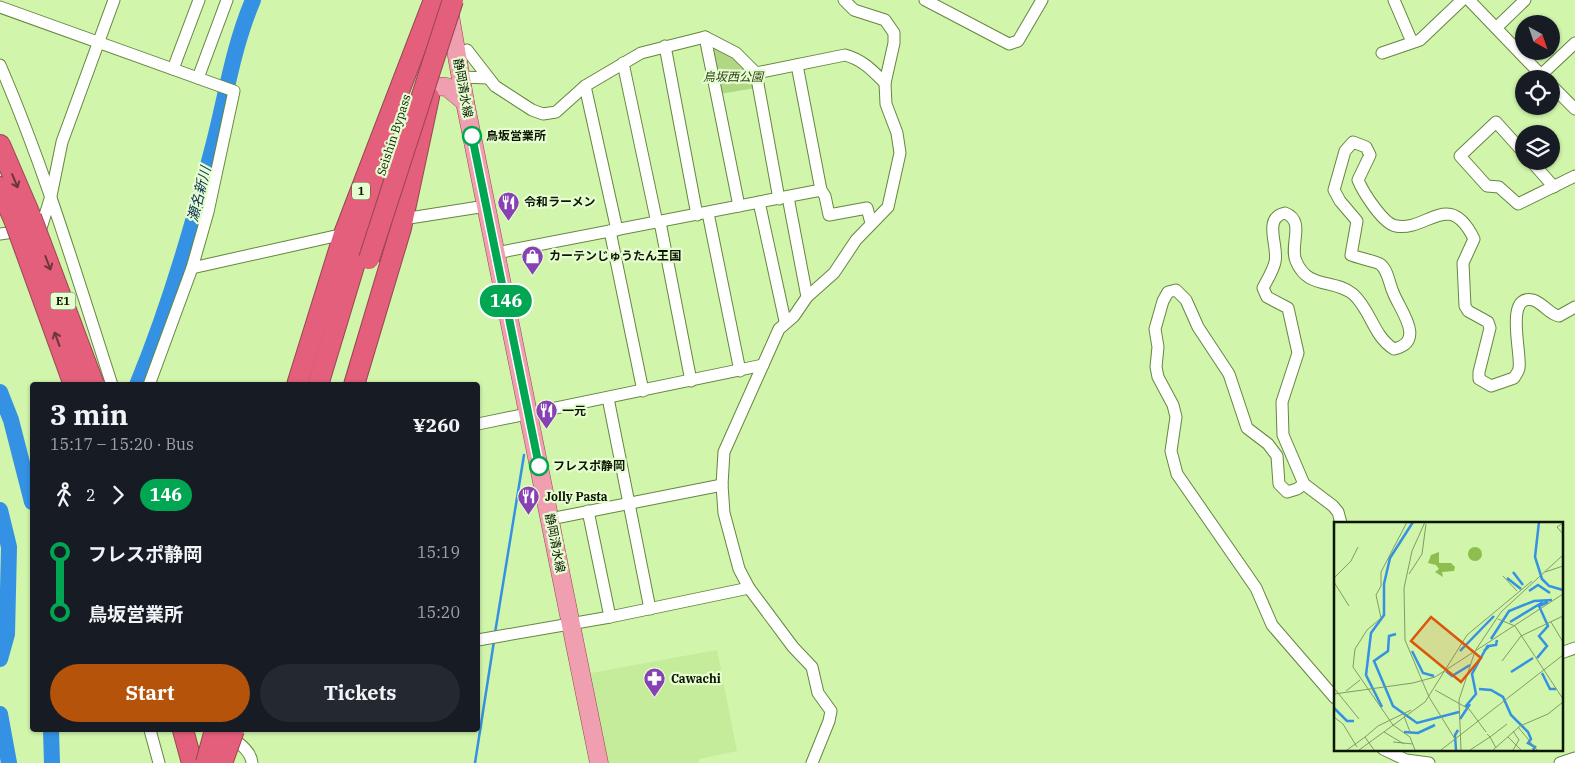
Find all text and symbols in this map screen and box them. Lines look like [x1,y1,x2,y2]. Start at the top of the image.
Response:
north arrow [1515,15,1560,60]
map controls [1515,15,1560,170]
street label: 静岡清水線 [451,57,476,119]
park label: 鳥坂西公園 [703,69,765,84]
button: locate [1515,70,1560,115]
street label: Seishin Bypass [373,92,414,178]
button: layers [1515,125,1560,170]
marker: 鳥坂営業所 [462,126,482,146]
place label: 鳥坂営業所 [486,128,546,143]
water label: 瀬名新川 [183,163,215,223]
one-way arrow [11,173,21,188]
road number: 1 [352,182,370,200]
restaurant icon: 令和ラーメン [496,190,520,221]
place label: 令和ラーメン [524,194,596,209]
shop icon: カーテンじゅうたん王国 [521,244,545,275]
place label: カーテンじゅうたん王国 [549,248,681,263]
one-way arrow [44,255,53,270]
line badge: 146 [477,285,535,317]
text: 146 [490,289,522,312]
road number: E1 [50,292,76,310]
one-way arrow [52,332,61,347]
text: 3 min [50,396,128,433]
restaurant icon: 一元 [534,399,558,430]
place label: 一元 [562,403,586,418]
text: ¥260 [413,413,460,437]
text: 15:17 – 15:20 · Bus [50,434,194,454]
marker: フレスポ静岡 [529,456,549,476]
place label: フレスポ静岡 [553,458,625,473]
icon: walk [50,481,78,509]
icon: forward [104,481,132,509]
text: 146 [150,483,182,506]
text: 2 [86,485,96,505]
restaurant icon: Jolly Pasta [517,485,541,516]
place label: Jolly Pasta [545,489,608,504]
street label: 静岡清水線 [542,512,569,574]
inset map [1334,522,1562,750]
text: フレスポ静岡 [88,542,202,566]
text: 15:19 [417,542,460,562]
text: 鳥坂営業所 [88,602,183,626]
text: 15:20 [417,602,460,622]
button: Start [50,664,250,722]
button: Tickets [260,664,460,722]
pharmacy icon: Cawachi [643,667,667,698]
place label: Cawachi [671,671,721,686]

